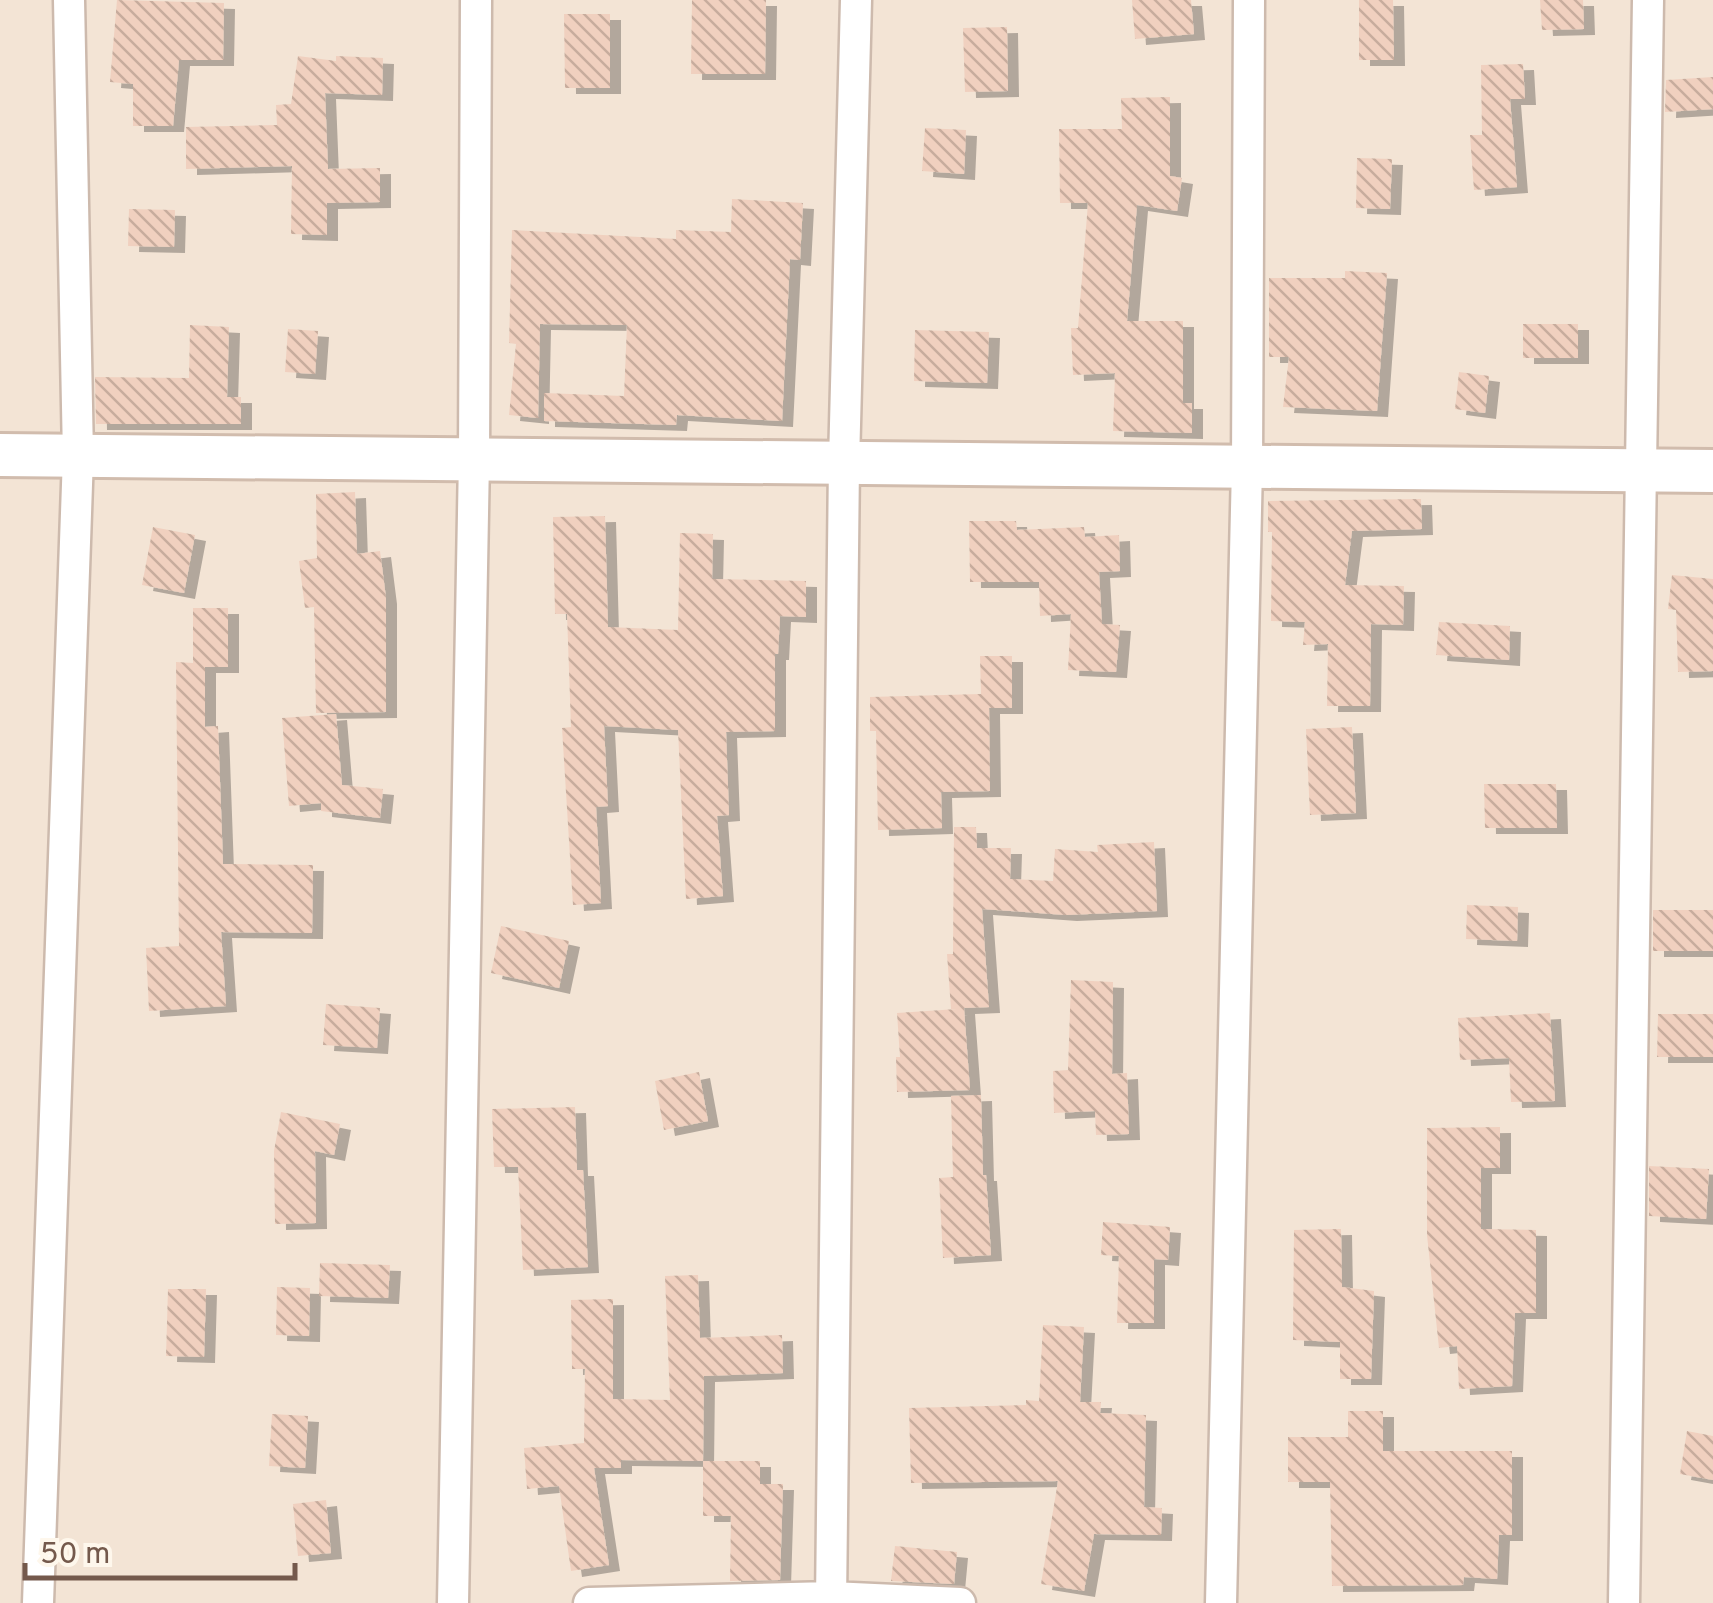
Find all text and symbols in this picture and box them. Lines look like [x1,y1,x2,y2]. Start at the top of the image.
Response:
scale bar [25,1518,295,1580]
text: 50 m [40,1537,110,1574]

